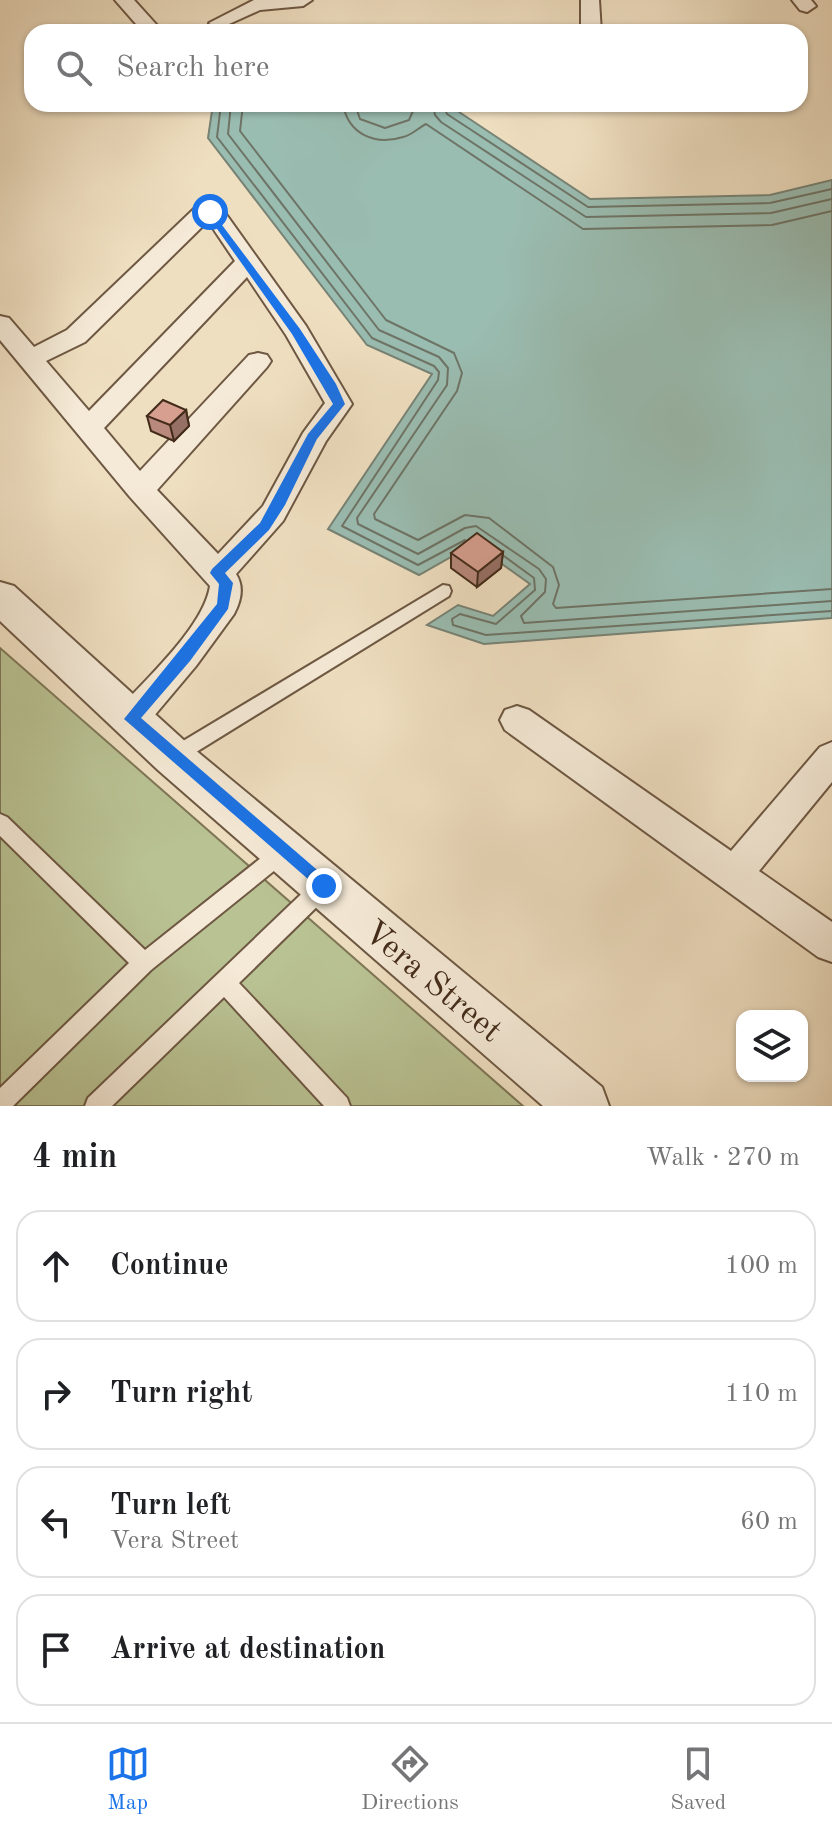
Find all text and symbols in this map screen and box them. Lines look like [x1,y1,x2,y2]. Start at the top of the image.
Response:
search box [24,24,808,112]
icon: search [52,46,96,90]
text: Search here [116,53,270,83]
route start [192,194,228,230]
route end [306,868,342,904]
street label: Vera Street [356,915,508,1050]
map controls [736,1010,808,1082]
button: layers [736,1010,808,1082]
text: 4 min [32,1141,117,1175]
text: Walk · 270 m [646,1145,800,1171]
icon: ahead [34,1244,78,1288]
text: Continue [110,1251,229,1281]
text: 100 m [725,1253,798,1279]
icon: right [34,1372,78,1416]
text: Turn right [110,1379,252,1409]
text: 110 m [725,1381,798,1407]
text: Turn left [110,1491,231,1521]
icon: left [34,1500,78,1544]
text: 60 m [740,1509,798,1535]
text: Vera Street [110,1528,239,1554]
icon: arrive [34,1628,78,1672]
text: Arrive at destination [110,1635,385,1665]
tab: Map [106,1742,150,1817]
tab: Directions [361,1742,459,1817]
tab: Saved [670,1742,726,1817]

